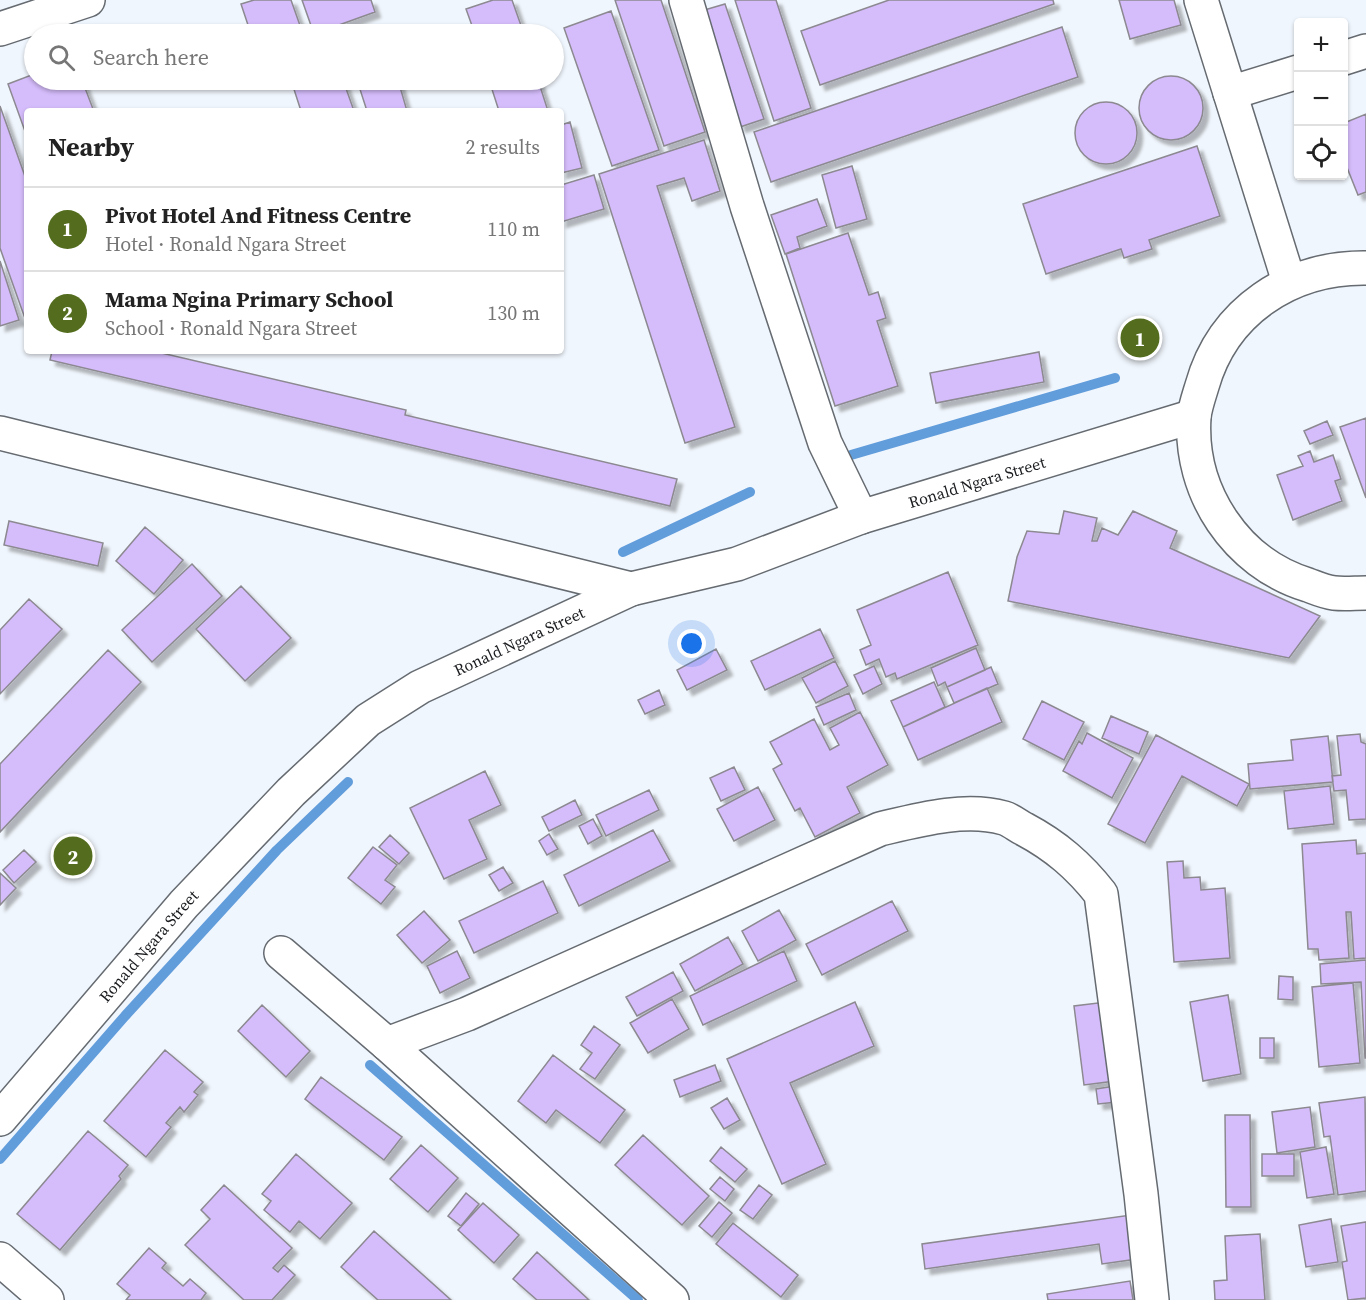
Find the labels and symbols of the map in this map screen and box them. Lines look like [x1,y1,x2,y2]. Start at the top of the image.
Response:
pin: 1 [1120,316,1160,360]
street label: Ronald Ngara Street [906,451,1049,513]
street label: Ronald Ngara Street [450,601,589,681]
your location [677,629,706,658]
pin: 2 [54,834,92,878]
street label: Ronald Ngara Street [94,884,204,1007]

